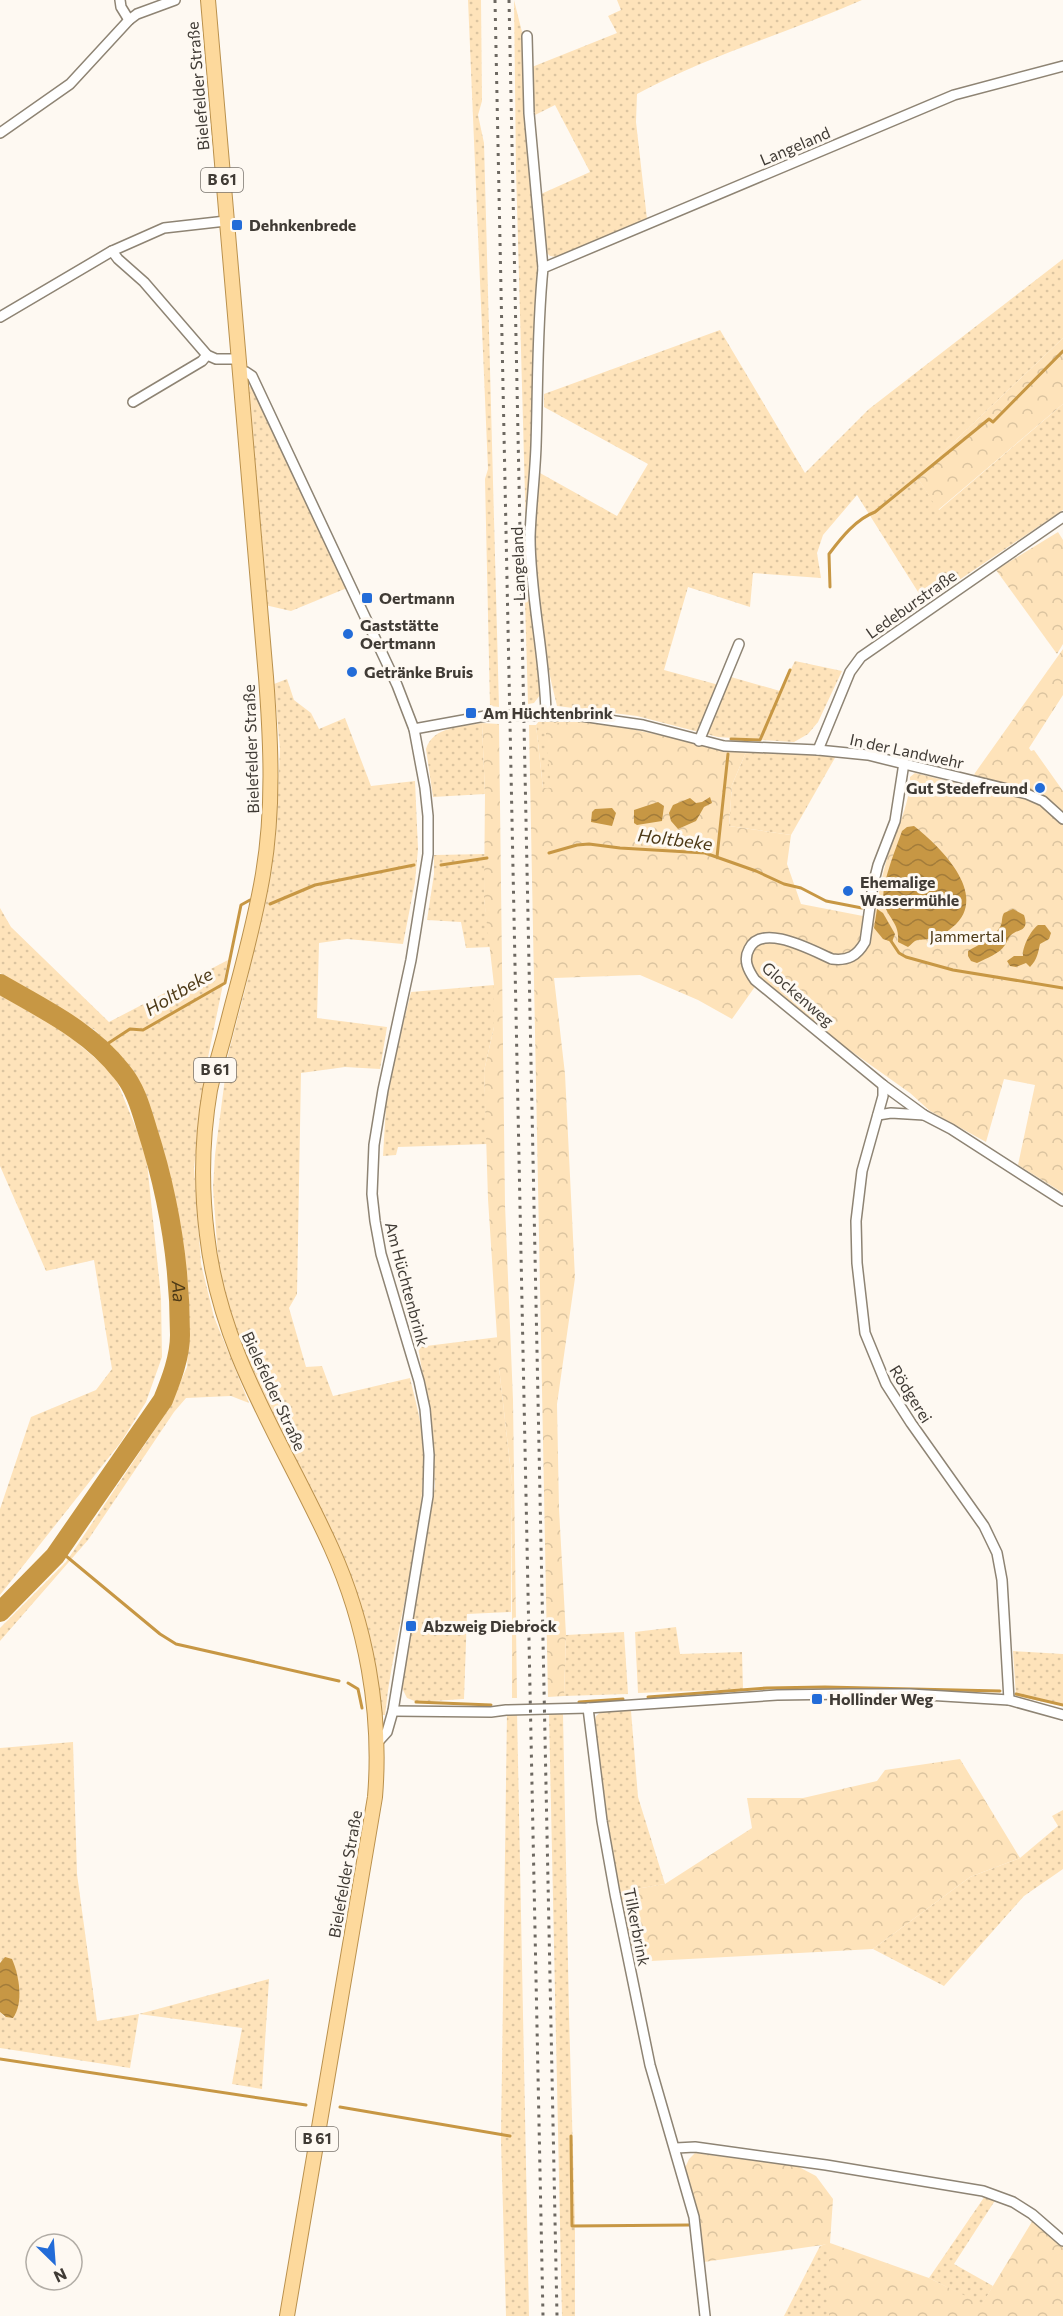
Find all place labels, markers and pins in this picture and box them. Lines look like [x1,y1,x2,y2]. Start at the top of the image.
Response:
place label: Dehnkenbrede [249,215,356,234]
marker: Dehnkenbrede [230,218,244,232]
place label: Oertmann [379,588,455,607]
marker: Oertmann [360,591,374,605]
place label: Gaststätte Oertmann [360,615,439,652]
marker: Gaststätte Oertmann [341,627,355,641]
place label: Getränke Bruis [364,662,473,681]
marker: Getränke Bruis [345,665,359,679]
place label: Am Hüchtenbrink [483,703,614,722]
marker: Am Hüchtenbrink [464,706,478,720]
place label: Gut Stedefreund [906,778,1028,797]
marker: Gut Stedefreund [1033,781,1047,795]
place label: Ehemalige Wassermühle [860,872,959,909]
marker: Ehemalige Wassermühle [841,884,855,898]
place label: Abzweig Diebrock [423,1616,558,1635]
marker: Abzweig Diebrock [404,1619,418,1633]
place label: Hollinder Weg [829,1689,933,1708]
marker: Hollinder Weg [810,1692,824,1706]

